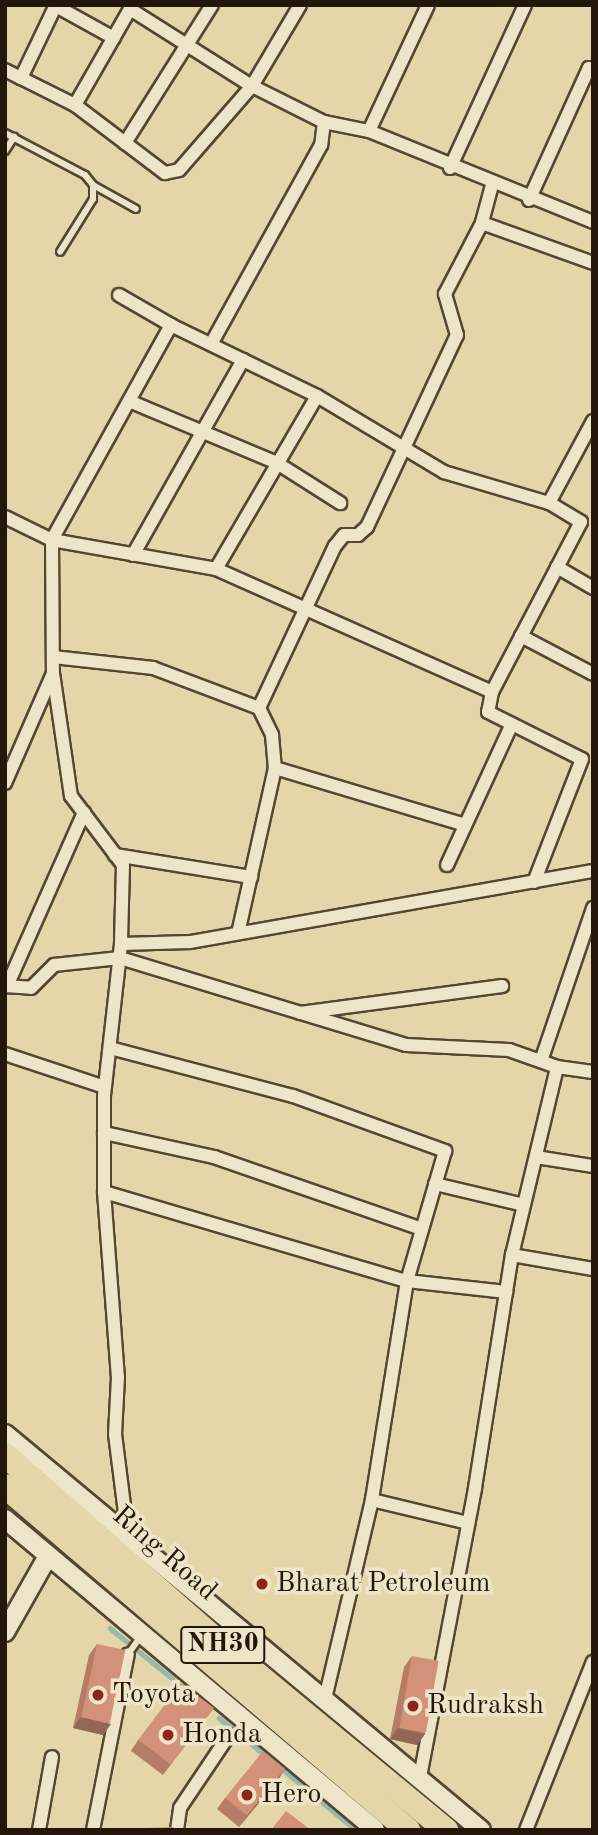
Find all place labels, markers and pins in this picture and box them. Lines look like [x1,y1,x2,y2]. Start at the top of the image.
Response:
place label: Bharat Petroleum [276,1567,491,1601]
marker: Bharat Petroleum [254,1576,270,1592]
place label: Toyota [112,1678,195,1712]
marker: Toyota [90,1687,106,1703]
place label: Rudraksh [427,1689,544,1723]
marker: Rudraksh [405,1698,421,1714]
place label: Honda [182,1718,262,1752]
marker: Honda [160,1727,176,1743]
place label: Hero [261,1778,321,1812]
marker: Hero [239,1787,255,1803]

